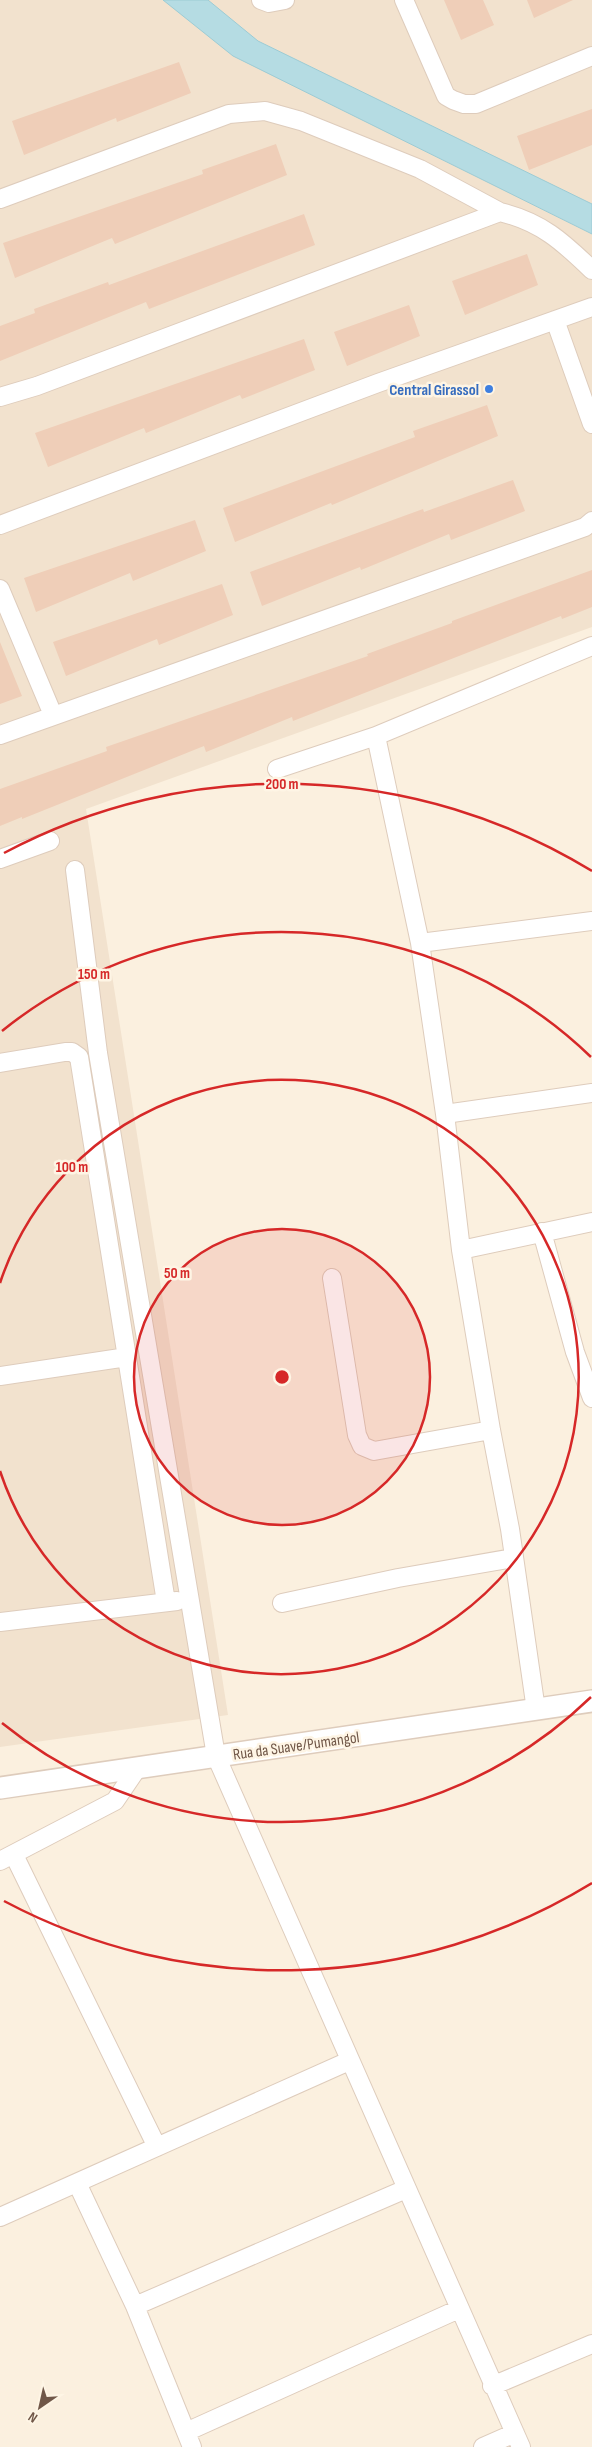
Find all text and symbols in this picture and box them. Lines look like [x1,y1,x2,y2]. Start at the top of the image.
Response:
place label: Central Girassol [389,381,479,400]
marker: Central Girassol [483,383,495,395]
text: 200 m [265,775,299,794]
text: 150 m [78,965,110,984]
text: 100 m [56,1158,88,1177]
text: 50 m [164,1264,190,1283]
centre of rings [273,1368,291,1386]
street label: Rua da Suave/Pumangol [232,1728,361,1765]
north arrow [15,2382,65,2432]
text: N [25,2408,41,2427]

